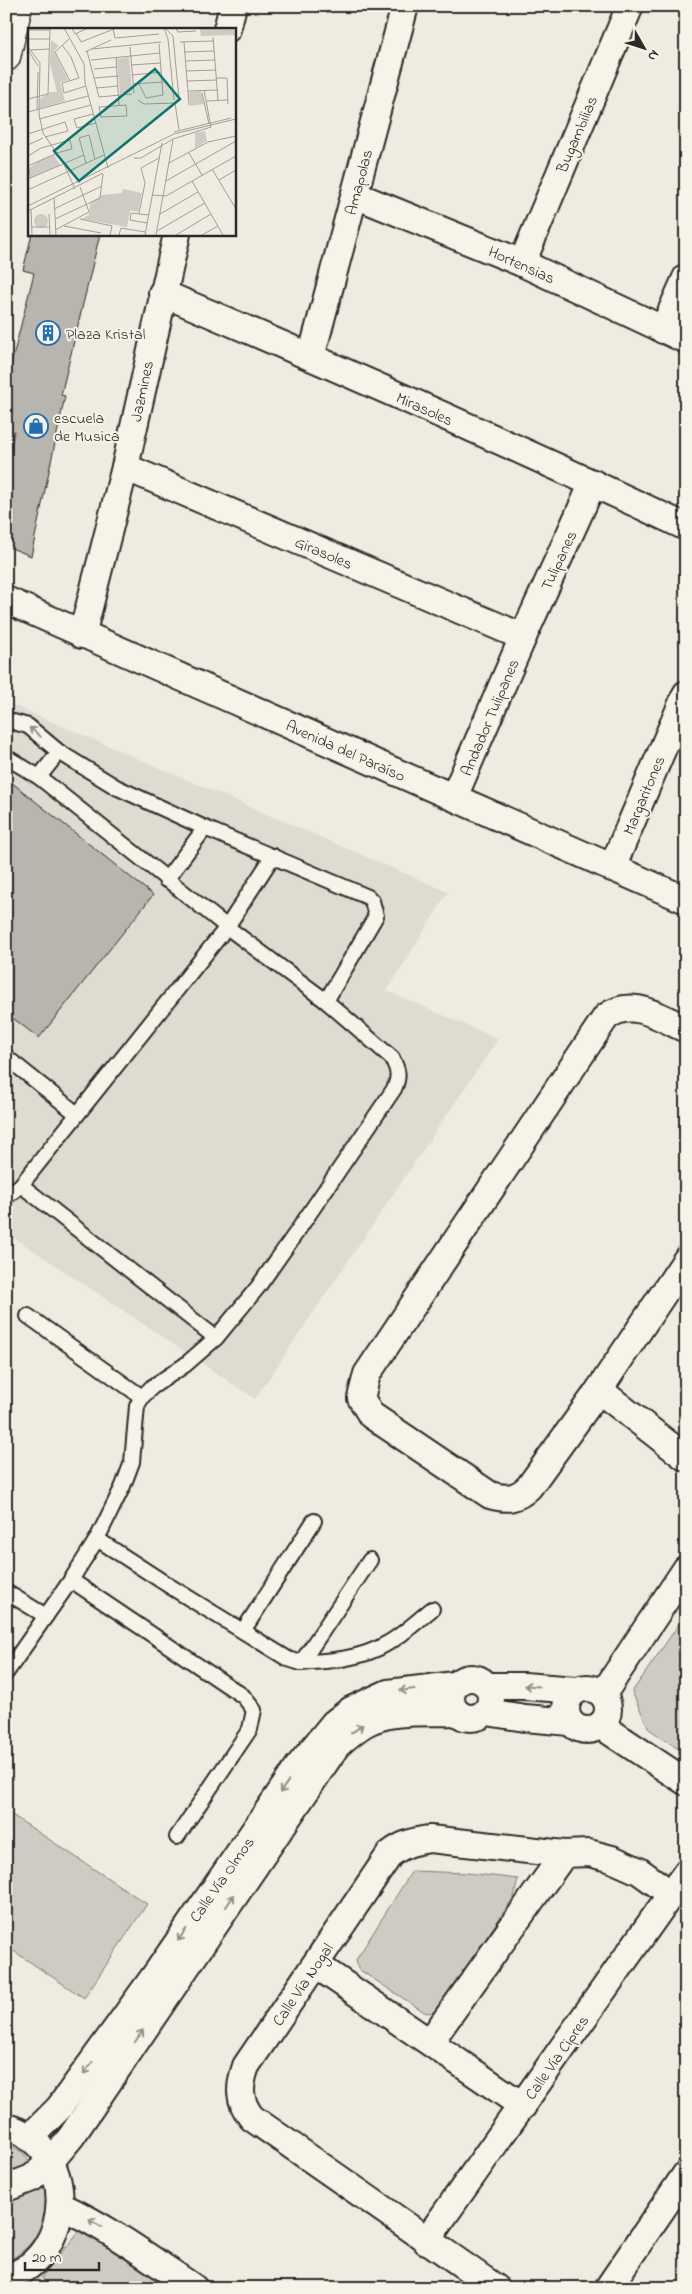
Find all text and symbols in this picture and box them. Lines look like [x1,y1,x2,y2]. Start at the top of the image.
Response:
north arrow [620,22,670,72]
inset map [28,28,235,235]
text: N [642,45,664,66]
street label: Bugambilias [550,92,605,178]
street label: Amapolas [340,147,380,218]
street label: Hortensias [484,240,558,291]
building icon: Plaza Kristal [35,320,61,346]
place label: Plaza Kristal [66,323,146,347]
street label: Jazmines [125,359,161,424]
street label: Mirasoles [392,387,457,433]
place label: escuela de Musica [54,407,120,449]
shop icon: escuela de Musica [23,413,49,439]
street label: Tulipanes [536,527,584,595]
street label: Girasoles [291,531,356,577]
street label: Andador Tulipanes [455,656,526,780]
street label: Avenida del Paraíso [281,715,409,789]
one-way arrow [29,726,42,737]
street label: Margaritones [617,752,672,839]
one-way arrow [525,1682,541,1691]
one-way arrow [399,1685,415,1695]
one-way arrow [350,1724,364,1734]
one-way arrow [279,1780,289,1794]
street label: Calle Vía Olmos [184,1832,261,1928]
one-way arrow [225,1894,235,1908]
one-way arrow [177,1928,187,1942]
street label: Calle Vía Nogal [267,1939,340,2031]
street label: Calle Vía Cipres [520,2011,596,2105]
one-way arrow [134,2029,144,2043]
one-way arrow [83,2061,93,2075]
one-way arrow [88,2217,102,2227]
scale bar [25,2239,99,2271]
text: 20 m [32,2247,62,2269]

